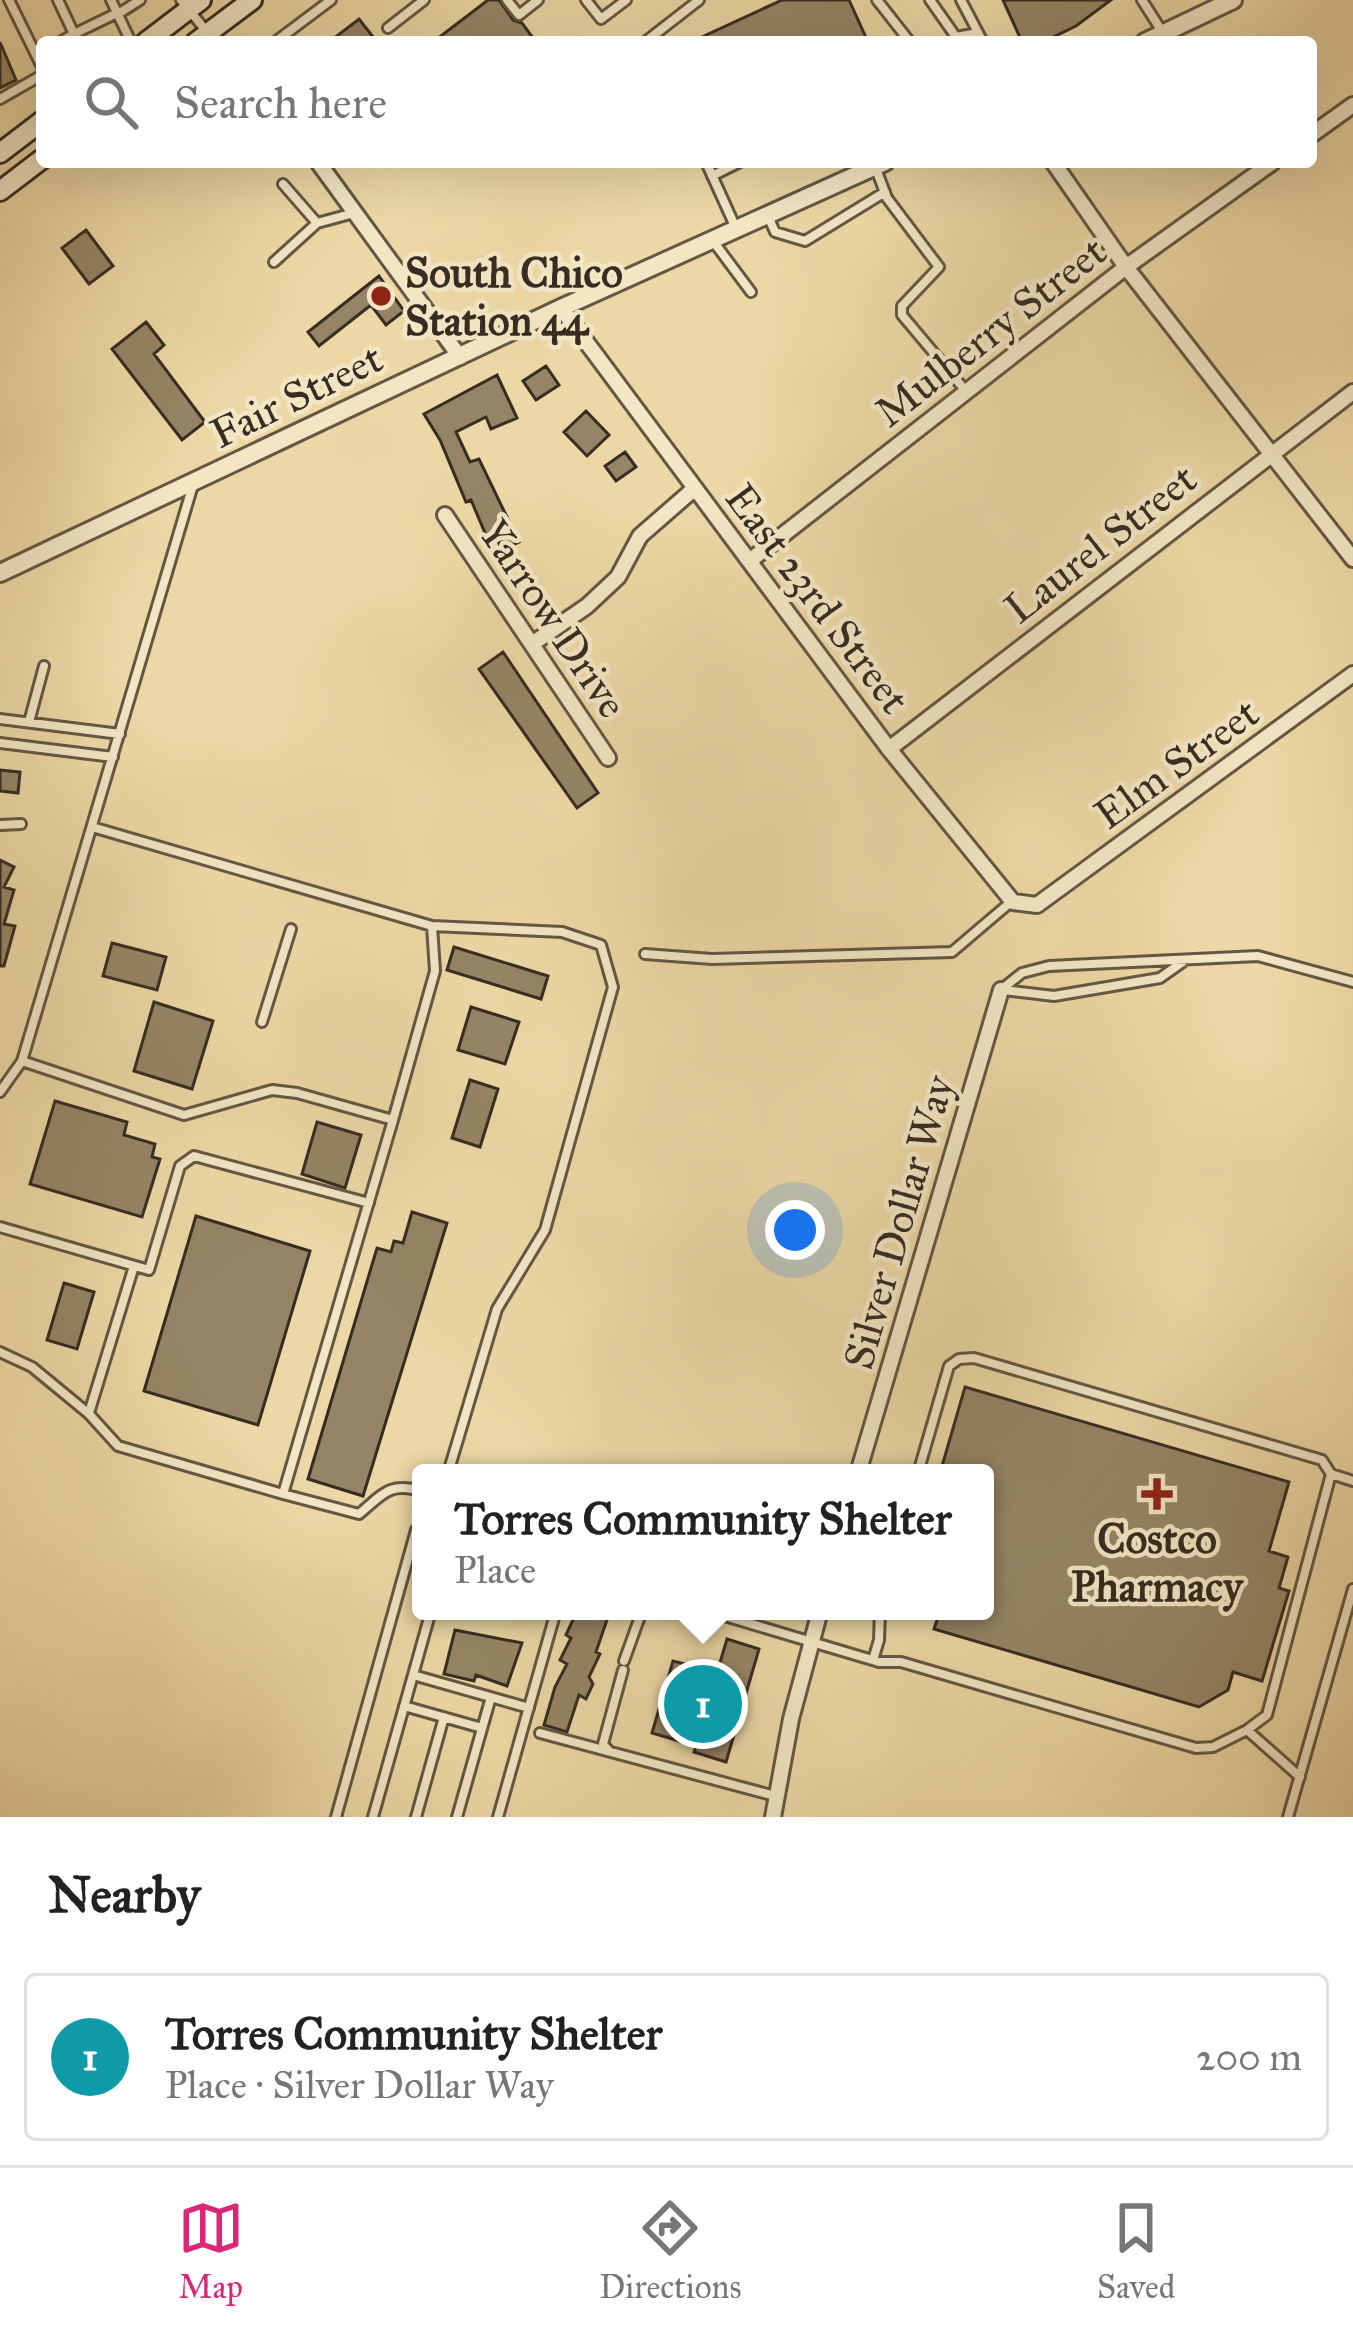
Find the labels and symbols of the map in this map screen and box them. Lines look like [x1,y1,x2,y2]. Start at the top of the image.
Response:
street label: Mulberry Street [865,225,1117,438]
place label: South Chico Station 44 [405,247,623,347]
marker: South Chico Station 44 [368,283,394,309]
street label: Fair Street [202,332,391,460]
street label: Laurel Street [994,453,1207,635]
street label: East 23rd Street [714,473,921,724]
street label: Yarrow Drive [468,509,638,728]
street label: Elm Street [1084,687,1269,841]
street label: Silver Dollar Way [832,1068,966,1375]
your location [765,1200,825,1260]
marker: Costco Pharmacy [1144,1481,1170,1507]
place label: Costco Pharmacy [1071,1513,1244,1613]
pin: 1 [664,1659,742,1749]

